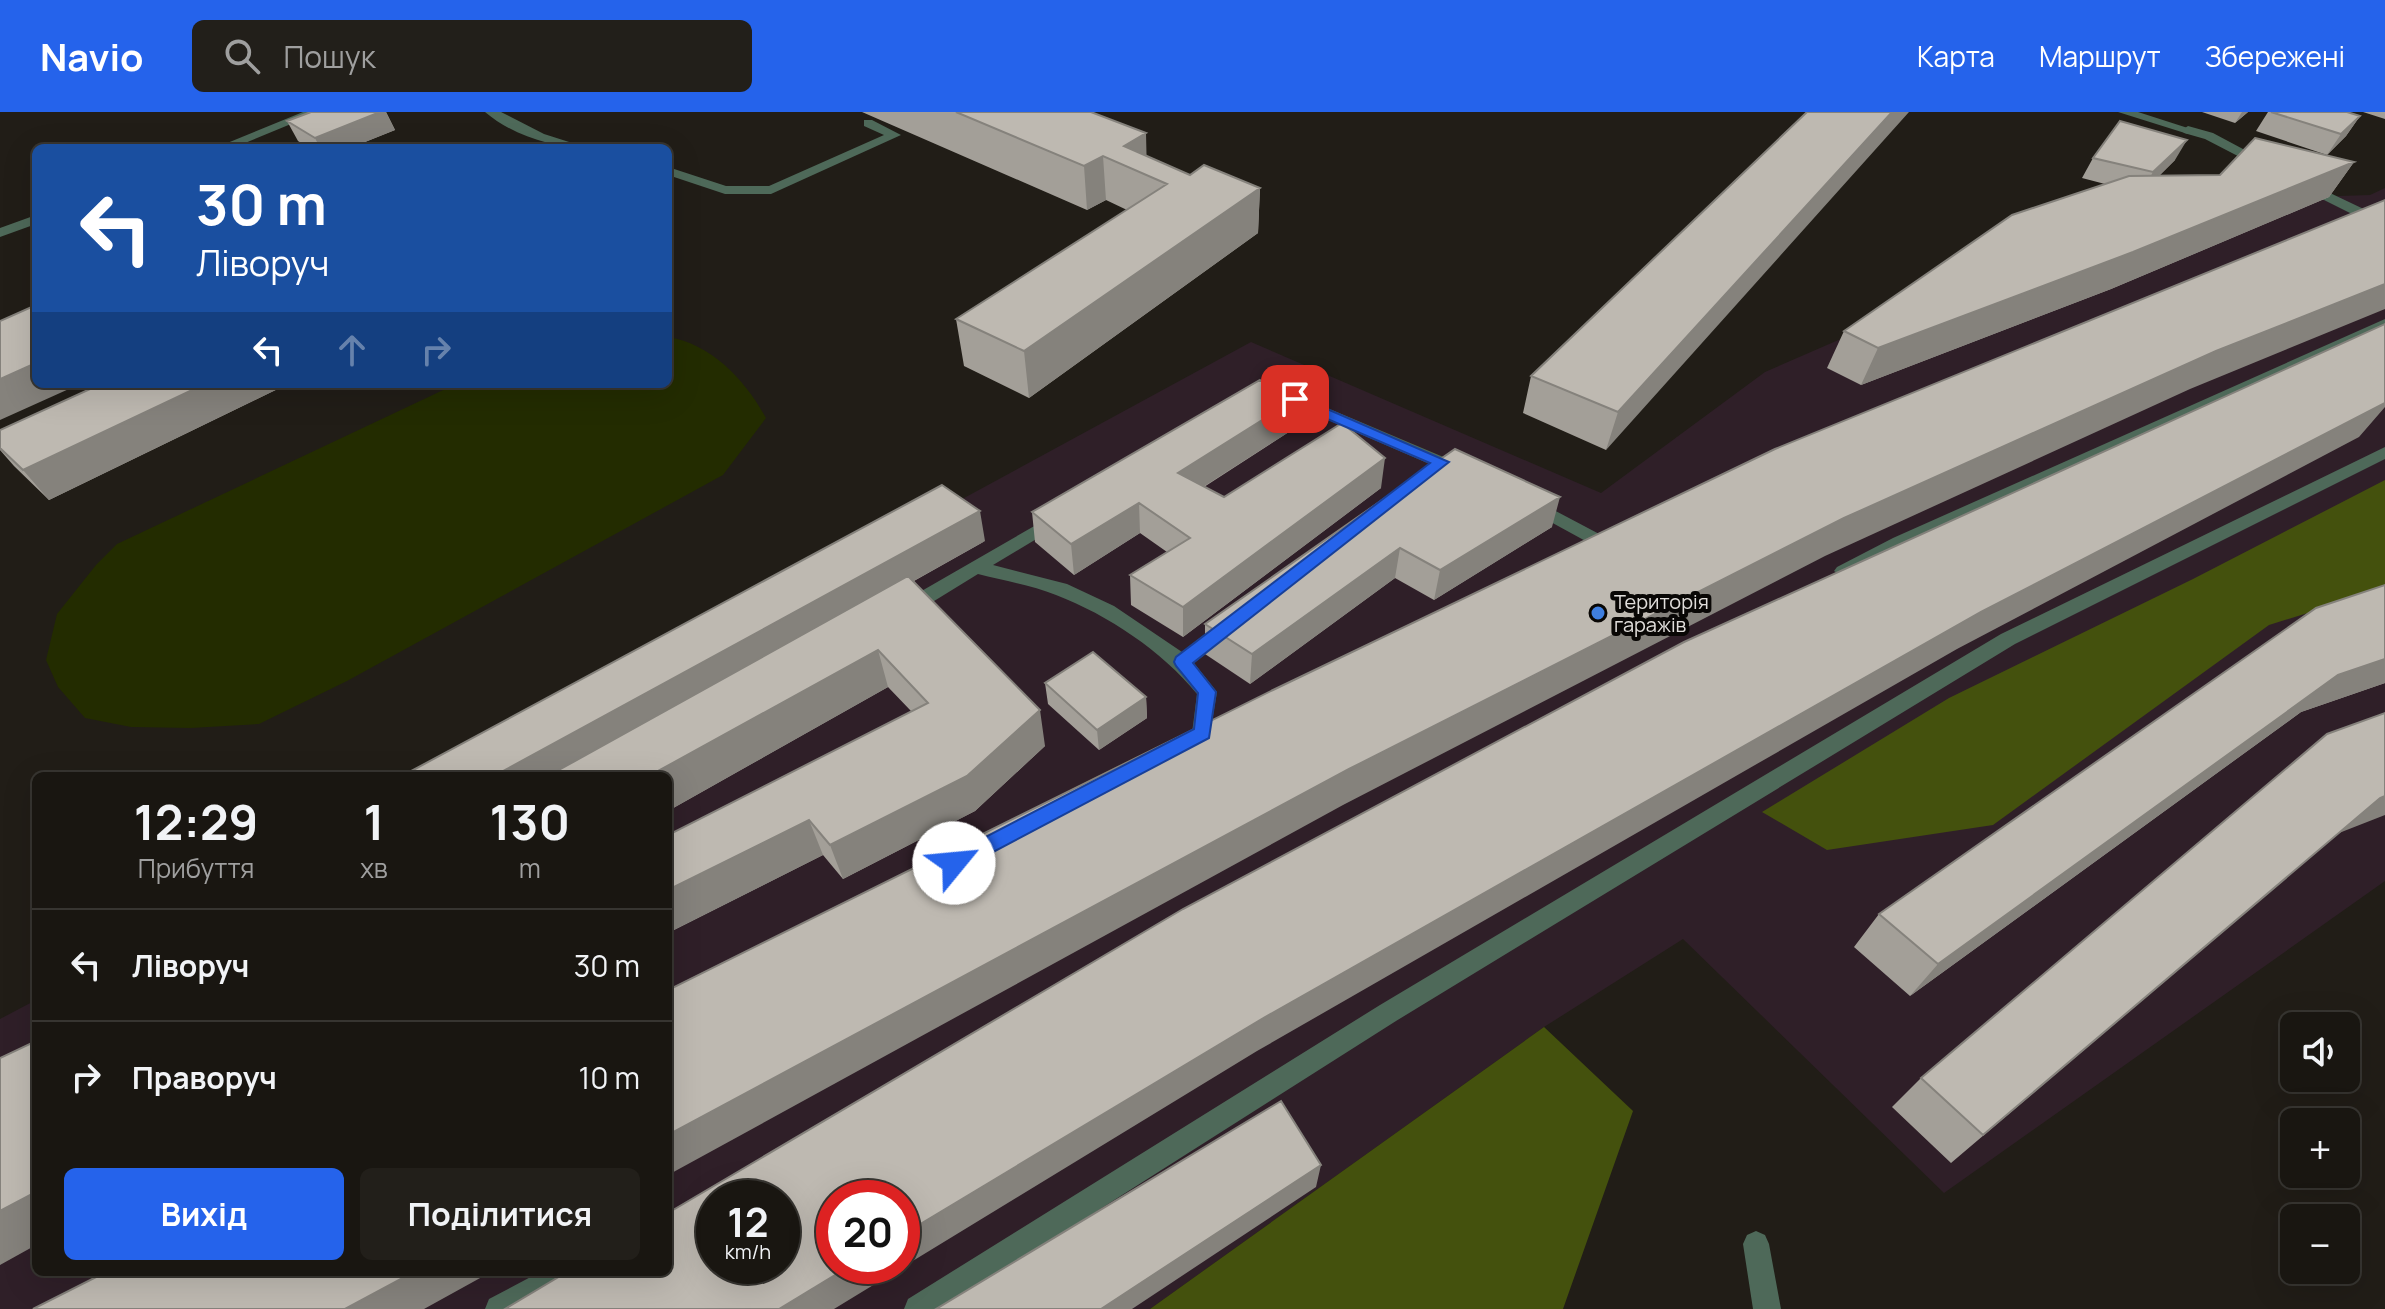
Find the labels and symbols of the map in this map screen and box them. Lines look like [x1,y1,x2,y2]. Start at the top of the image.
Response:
pin [1261,365,1329,433]
place label: Територія гаражів [1614,588,1709,638]
marker: Територія гаражів [1589,604,1607,622]
position arrow [912,821,996,905]
speed limit sign: 20 [816,1180,920,1284]

